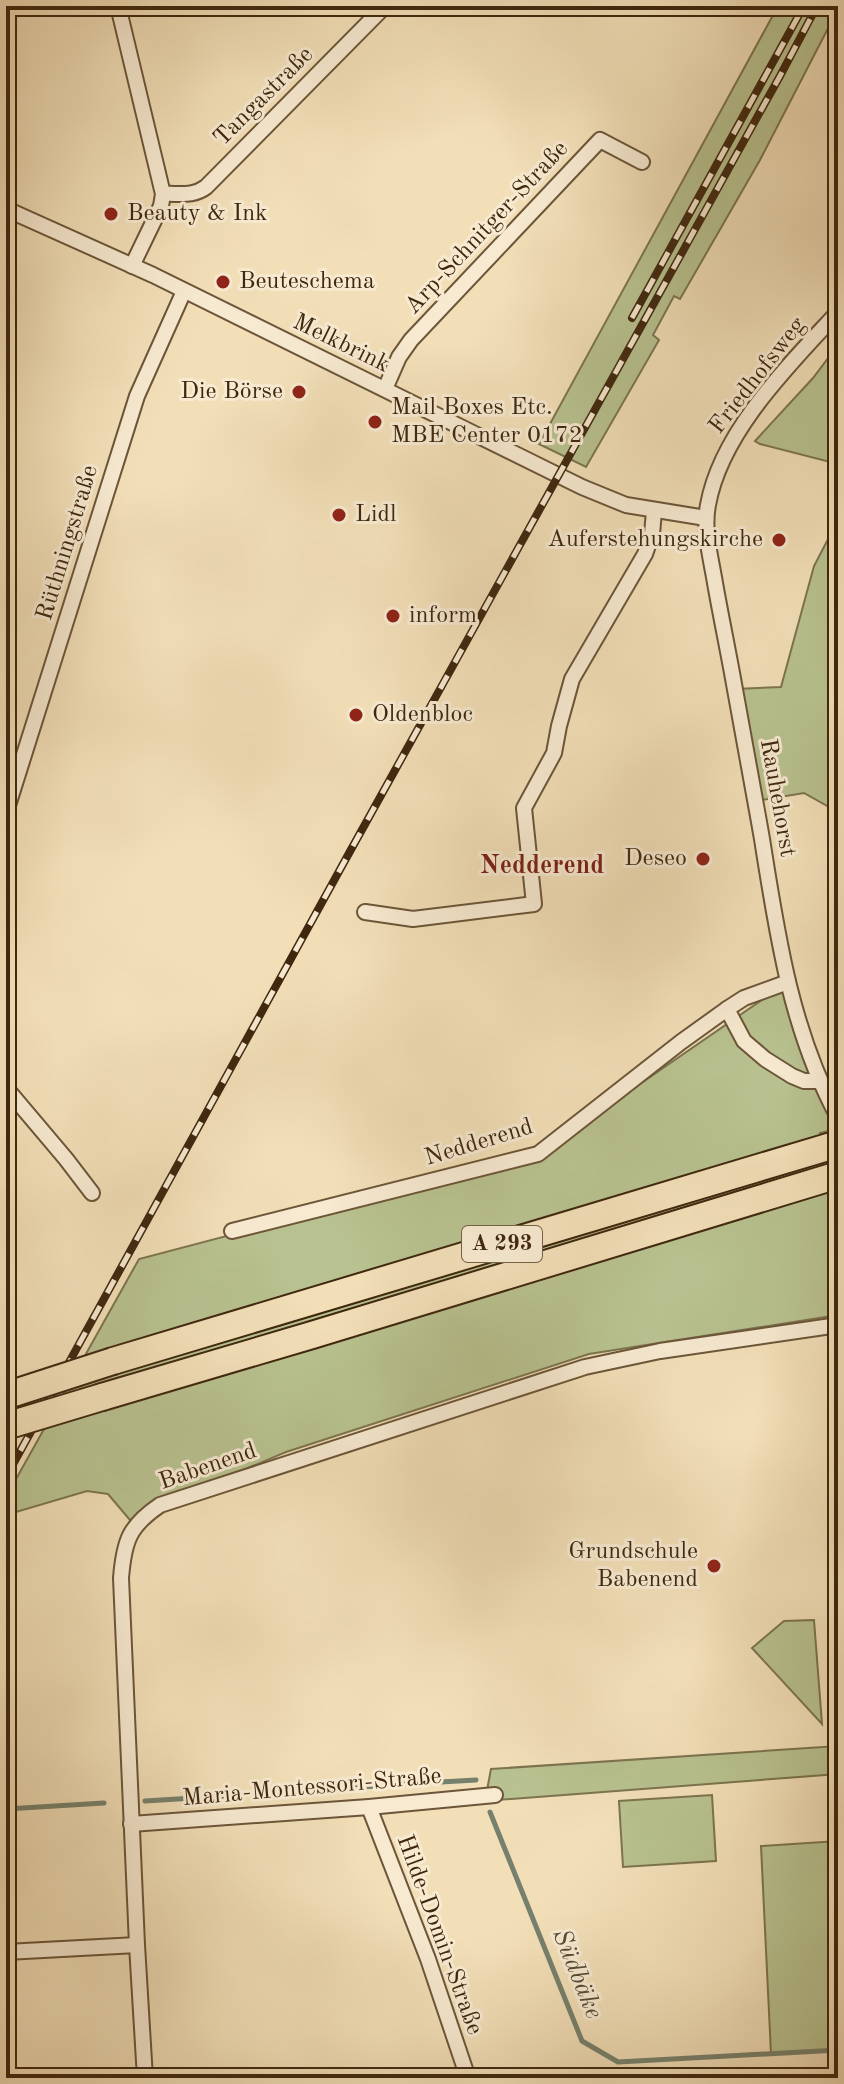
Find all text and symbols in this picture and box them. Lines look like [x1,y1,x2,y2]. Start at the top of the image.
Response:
street label: Tangastraße [210,43,318,151]
street label: Arp-Schnitger-Straße [401,137,573,319]
place label: Beauty & Ink [127,202,268,226]
marker: Beauty & Ink [102,205,120,223]
place label: Beuteschema [239,270,375,294]
marker: Beuteschema [214,273,232,291]
street label: Melkbrink [289,310,393,378]
street label: Friedhofsweg [705,313,811,439]
place label: Die Börse [180,380,283,404]
marker: Die Börse [290,383,308,401]
place label: Mail Boxes Etc. MBE Center 0172 [391,396,583,448]
marker: Mail Boxes Etc. MBE Center 0172 [366,413,384,431]
street label: Rüthningstraße [33,463,103,623]
place label: Lidl [355,503,397,527]
marker: Lidl [330,506,348,524]
place label: Auferstehungskirche [548,528,763,552]
marker: Auferstehungskirche [770,531,788,549]
place label: inform [409,604,477,628]
marker: inform [384,607,402,625]
place label: Oldenbloc [372,703,473,727]
marker: Oldenbloc [347,706,365,724]
street label: Rauhehorst [755,737,799,859]
place label: Deseo [624,847,687,871]
marker: Deseo [694,850,712,868]
district label: Nedderend [480,853,604,879]
street label: Nedderend [422,1115,536,1171]
road number: A 293 [462,1226,542,1262]
street label: Babenend [156,1439,260,1495]
place label: Grundschule Babenend [568,1540,698,1592]
marker: Grundschule Babenend [705,1557,723,1575]
street label: Maria-Montessori-Straße [181,1765,443,1811]
street label: Hilde-Domin-Straße [392,1832,486,2038]
water label: Südbäke [547,1925,607,2023]

